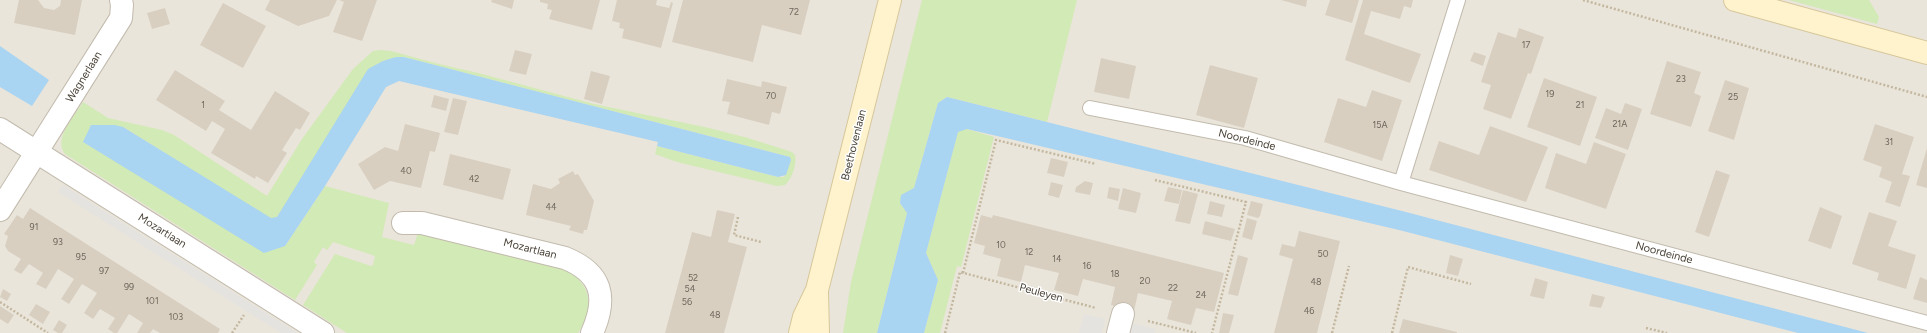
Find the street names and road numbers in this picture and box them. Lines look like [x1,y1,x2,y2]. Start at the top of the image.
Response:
street label: Wagnerlaan [63,49,105,105]
street label: Beethovenlaan [839,108,869,182]
street label: Noordeinde [1217,127,1277,153]
street label: Mozartlaan [135,211,189,251]
street label: Mozartlaan [502,236,558,262]
street label: Noordeinde [1634,239,1694,267]
street label: Peuleyen [1018,281,1064,305]

